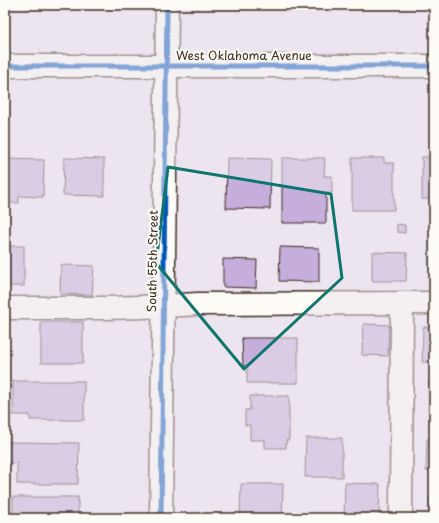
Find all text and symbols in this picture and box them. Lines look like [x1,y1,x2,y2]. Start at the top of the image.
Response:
street label: West Oklahoma Avenue [176,46,312,64]
street label: South 55th Street [142,210,162,312]

